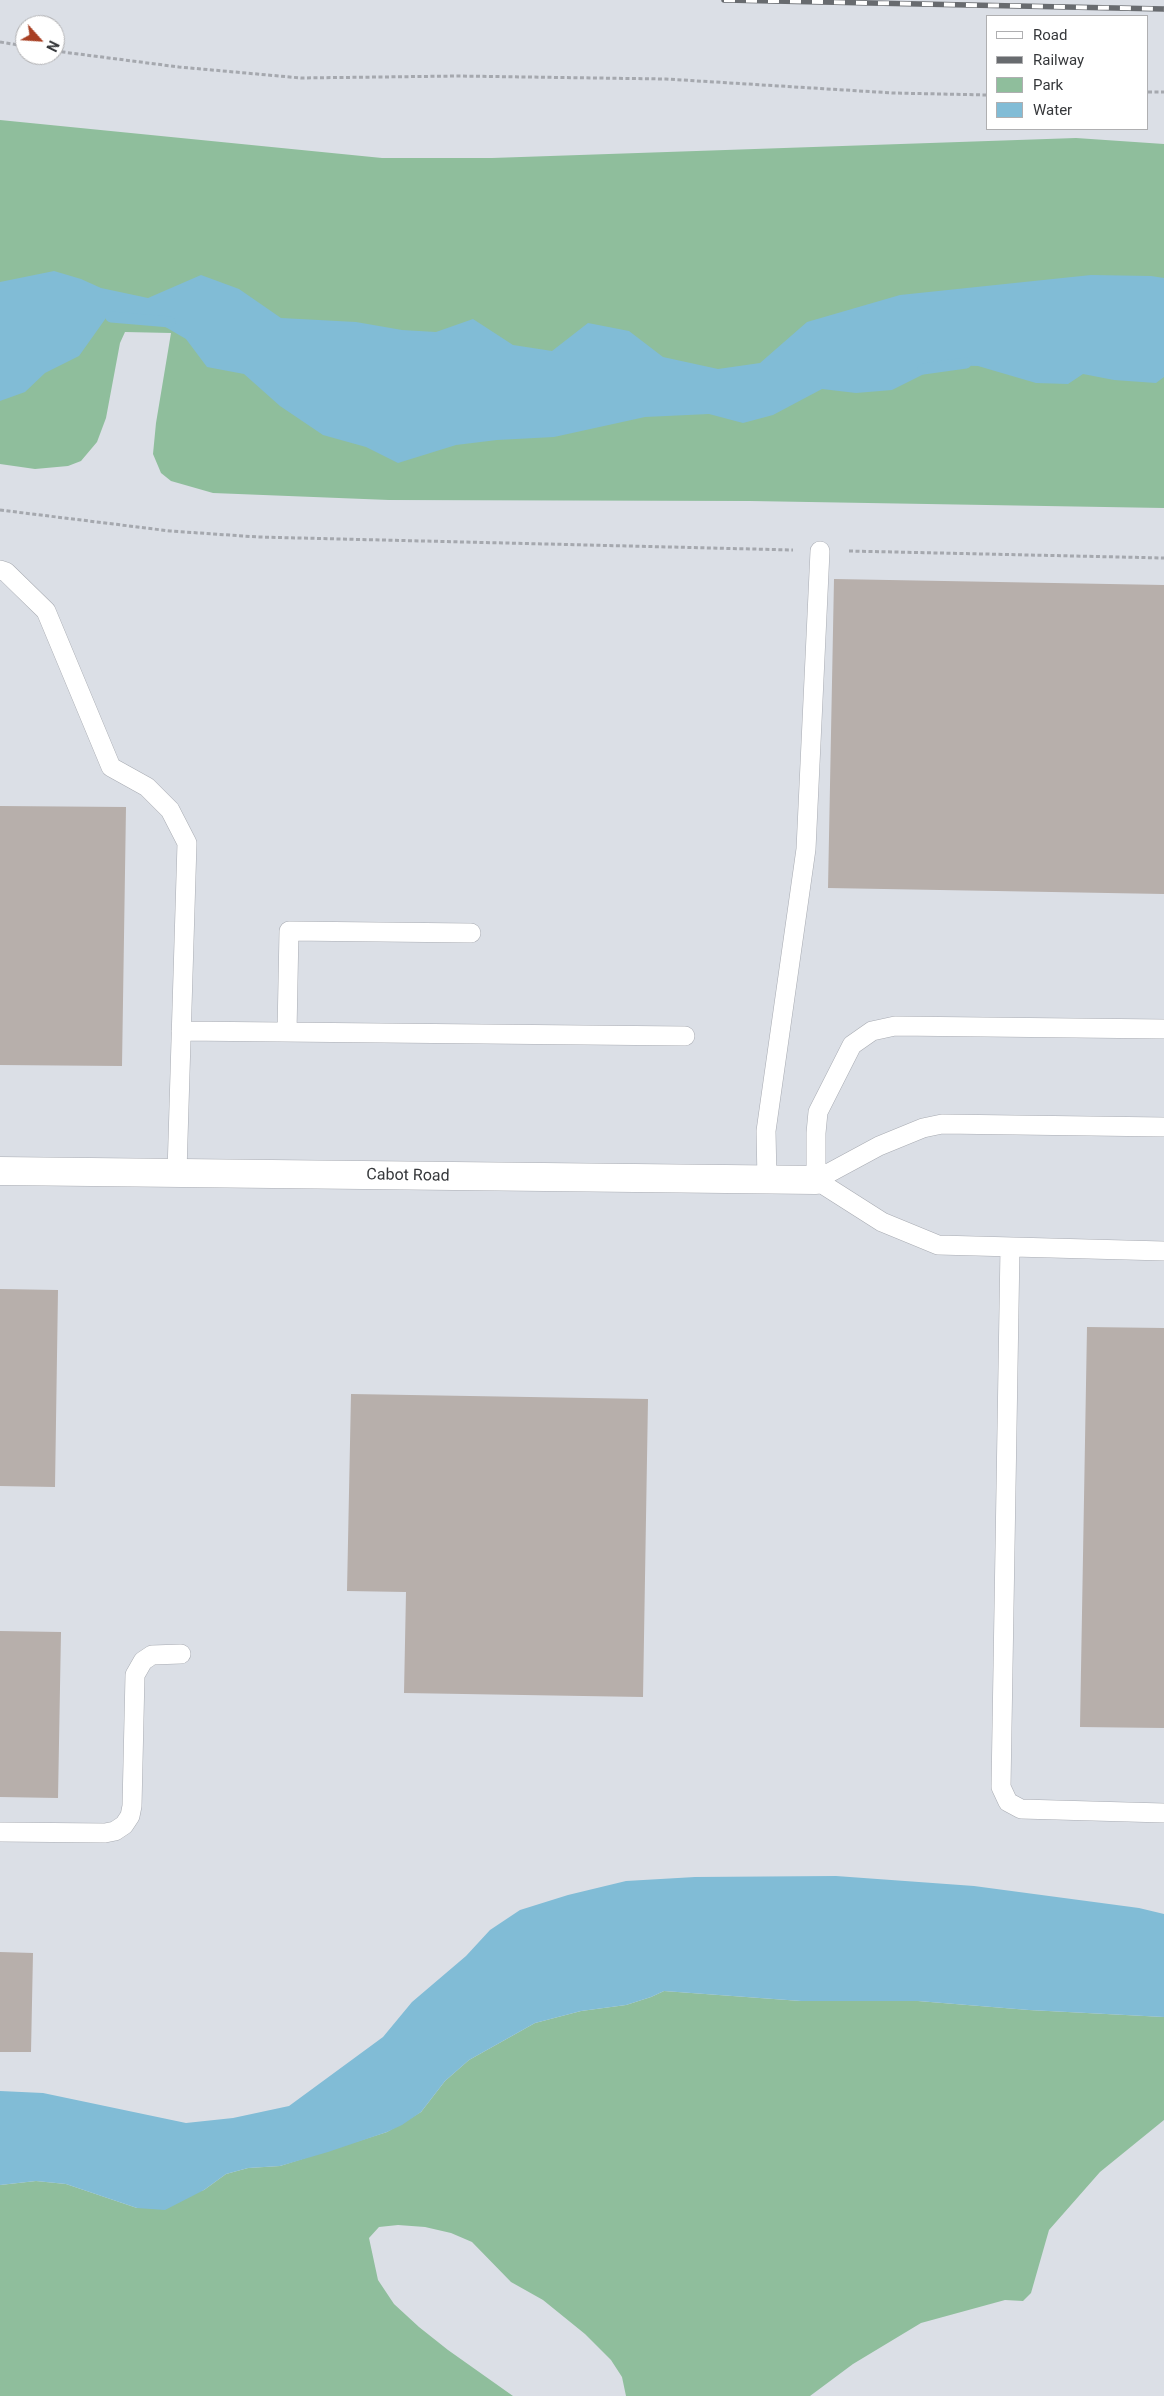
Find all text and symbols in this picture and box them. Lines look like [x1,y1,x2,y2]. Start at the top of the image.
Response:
north arrow [15,15,65,65]
legend [986,15,1149,130]
text: Road [1033,26,1067,44]
text: N [43,38,62,54]
text: Railway [1033,51,1084,69]
text: Park [1033,76,1063,94]
text: Water [1033,101,1072,119]
street label: Cabot Road [366,1166,450,1186]

